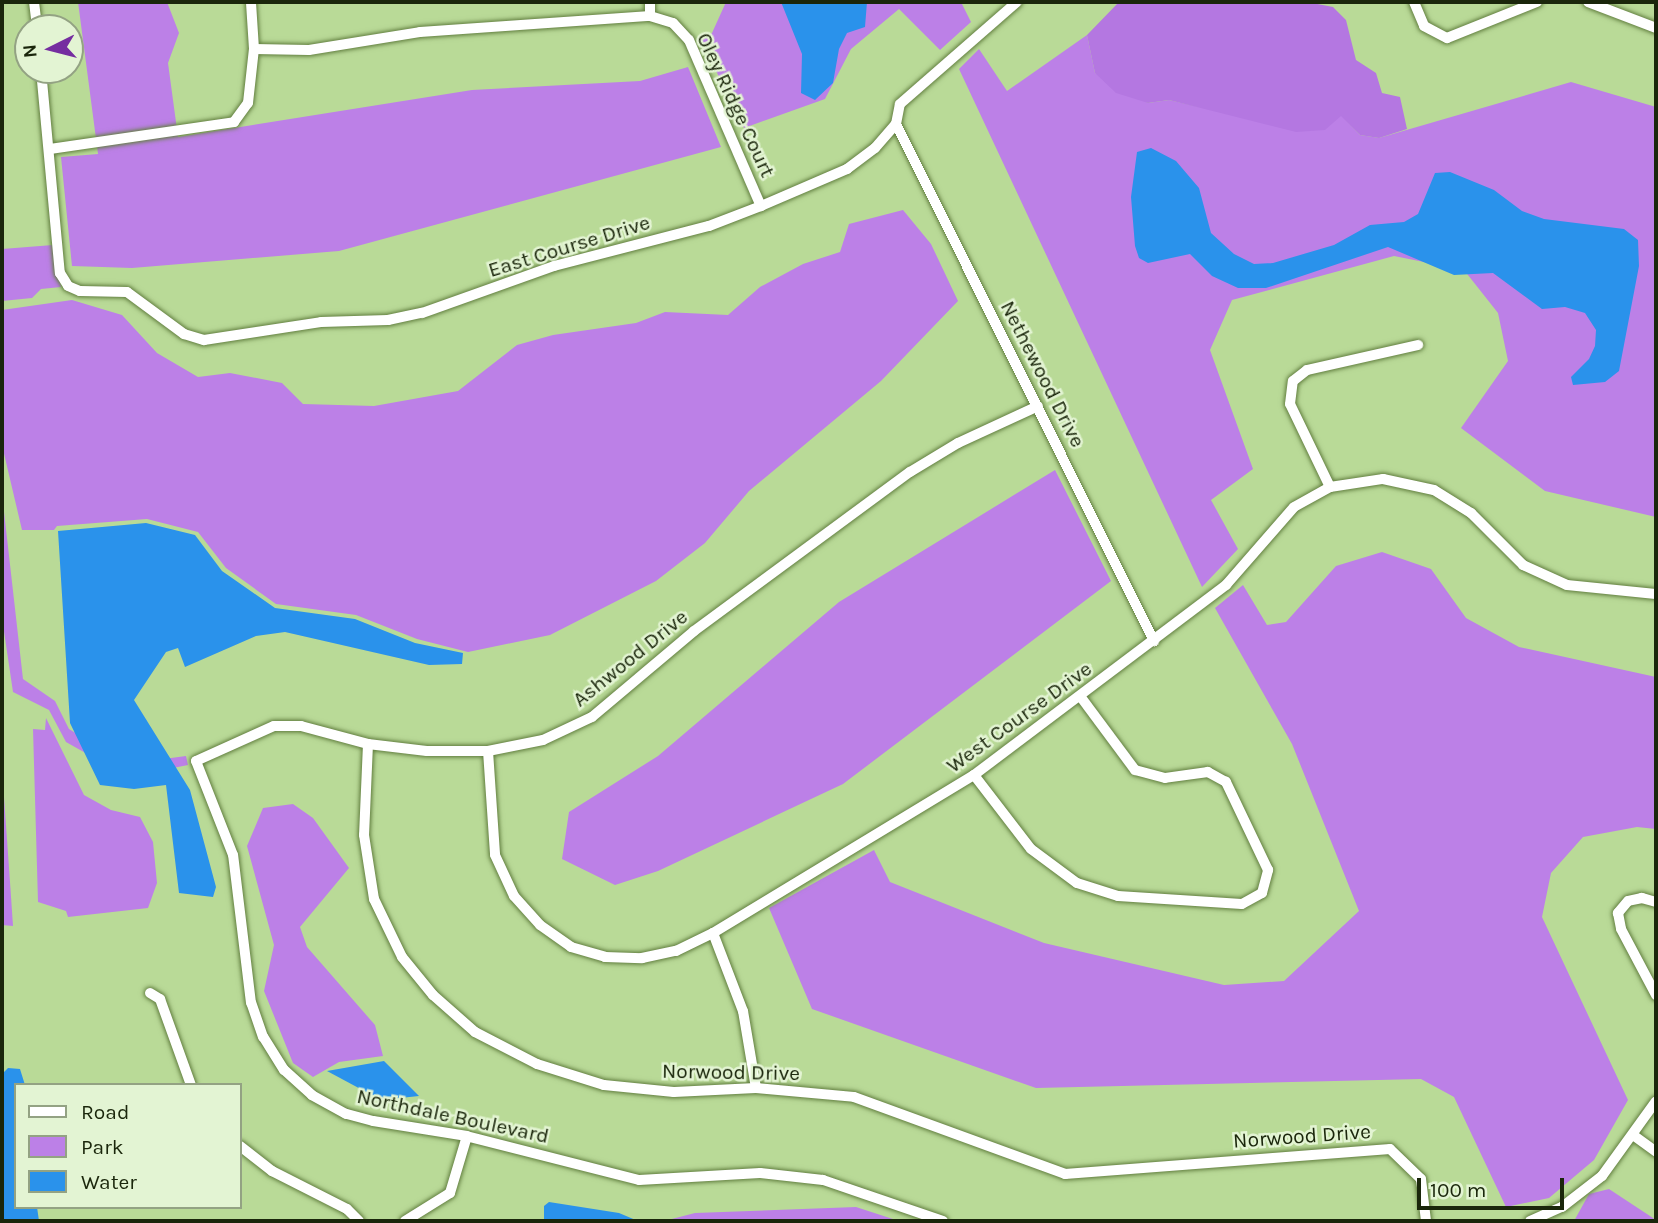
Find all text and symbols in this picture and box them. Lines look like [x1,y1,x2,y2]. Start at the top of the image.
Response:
north arrow [14,14,84,84]
street label: Oley Ridge Court [691,29,781,181]
text: N [18,43,42,59]
street label: East Course Drive [485,209,653,283]
street label: Nethewood Drive [995,296,1091,452]
street label: Ashwood Drive [568,604,692,712]
street label: West Course Drive [941,656,1097,778]
street label: Norwood Drive [662,1058,800,1086]
legend [14,1083,242,1209]
street label: Northdale Boulevard [355,1083,551,1149]
text: Road [81,1100,129,1124]
street label: Norwood Drive [1232,1119,1372,1153]
text: Park [81,1135,124,1159]
scale bar [1420,1164,1567,1208]
text: Water [81,1170,137,1194]
text: 100 m [1430,1178,1487,1202]

